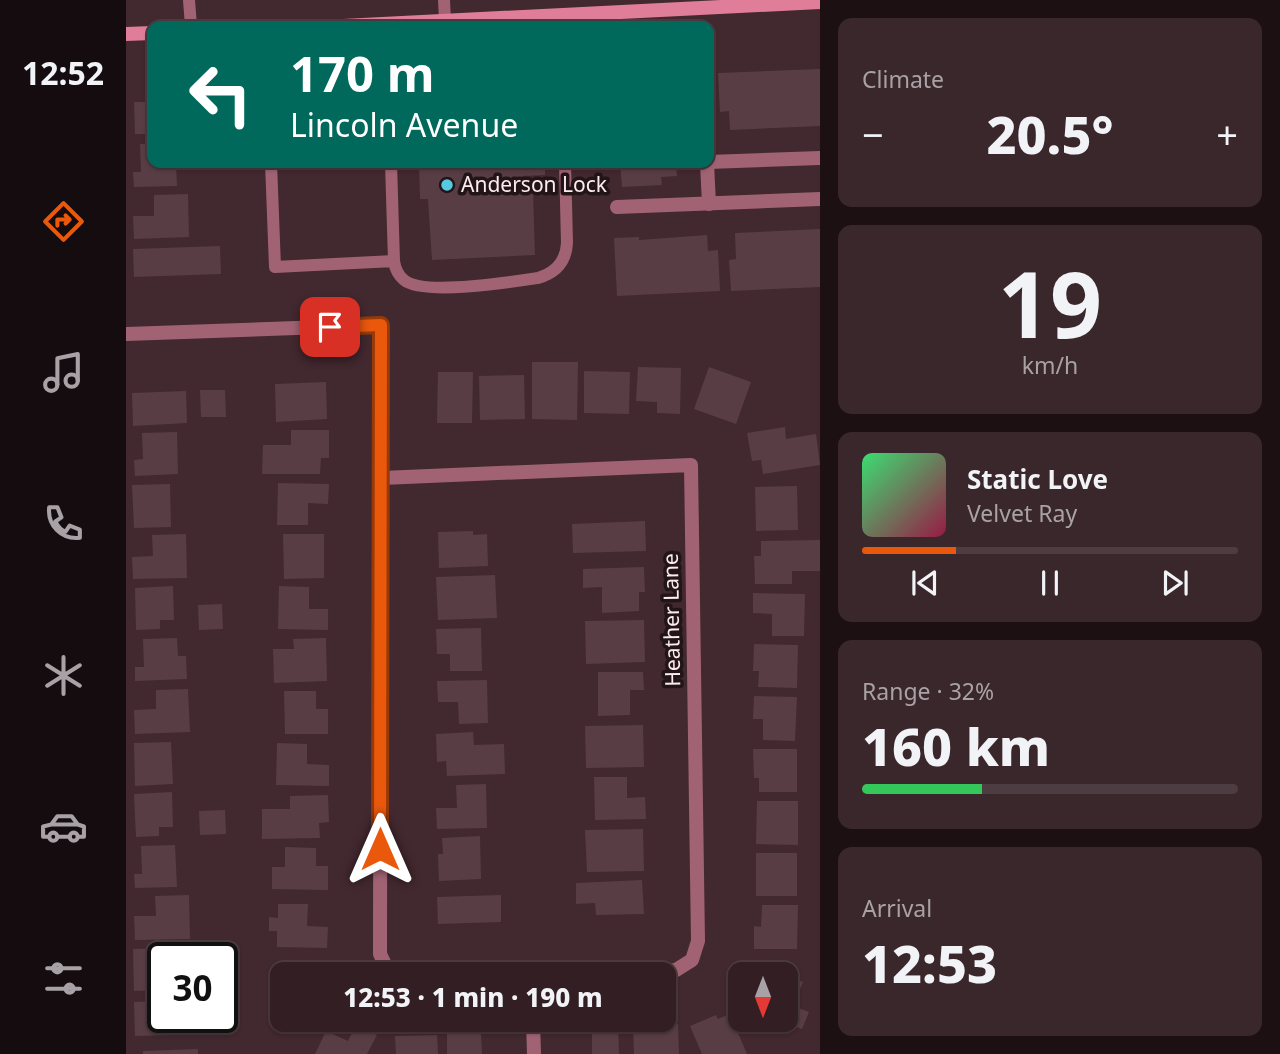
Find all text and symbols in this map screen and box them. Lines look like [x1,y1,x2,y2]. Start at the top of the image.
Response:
text: 170 m [290,40,435,106]
icon: left [175,49,266,140]
text: 12:52 [22,51,104,94]
text: Climate [862,63,944,95]
text: 20.5° [987,98,1113,169]
text: Lincoln Avenue [290,103,518,146]
text: − [862,108,884,160]
text: + [1216,108,1238,160]
place label: Anderson Lock [461,170,608,198]
marker: Anderson Lock [439,177,455,193]
icon: directions [39,197,88,246]
text: 19 [998,241,1102,365]
pin [300,297,360,357]
icon: arrive [311,308,349,346]
icon: music [39,348,88,397]
text: km/h [1022,349,1078,381]
text: Static Love [967,461,1108,497]
text: Velvet Ray [967,497,1077,529]
icon: phone [39,499,88,548]
street label: Heather Lane [656,553,686,687]
icon: previous [906,564,944,602]
icon: pause [1031,564,1069,602]
icon: next [1156,564,1194,602]
icon: climate [39,651,88,700]
text: Range · 32% [862,675,994,707]
text: 160 km [862,710,1050,781]
icon: car [39,802,88,851]
position arrow [343,812,417,886]
text: Arrival [862,892,932,924]
text: 12:53 [862,927,997,998]
speed limit sign: 30 [147,942,238,1033]
icon: filters [39,954,88,1003]
north arrow [728,962,798,1032]
map controls [728,962,798,1032]
text: 12:53 · 1 min · 190 m [343,979,603,1015]

